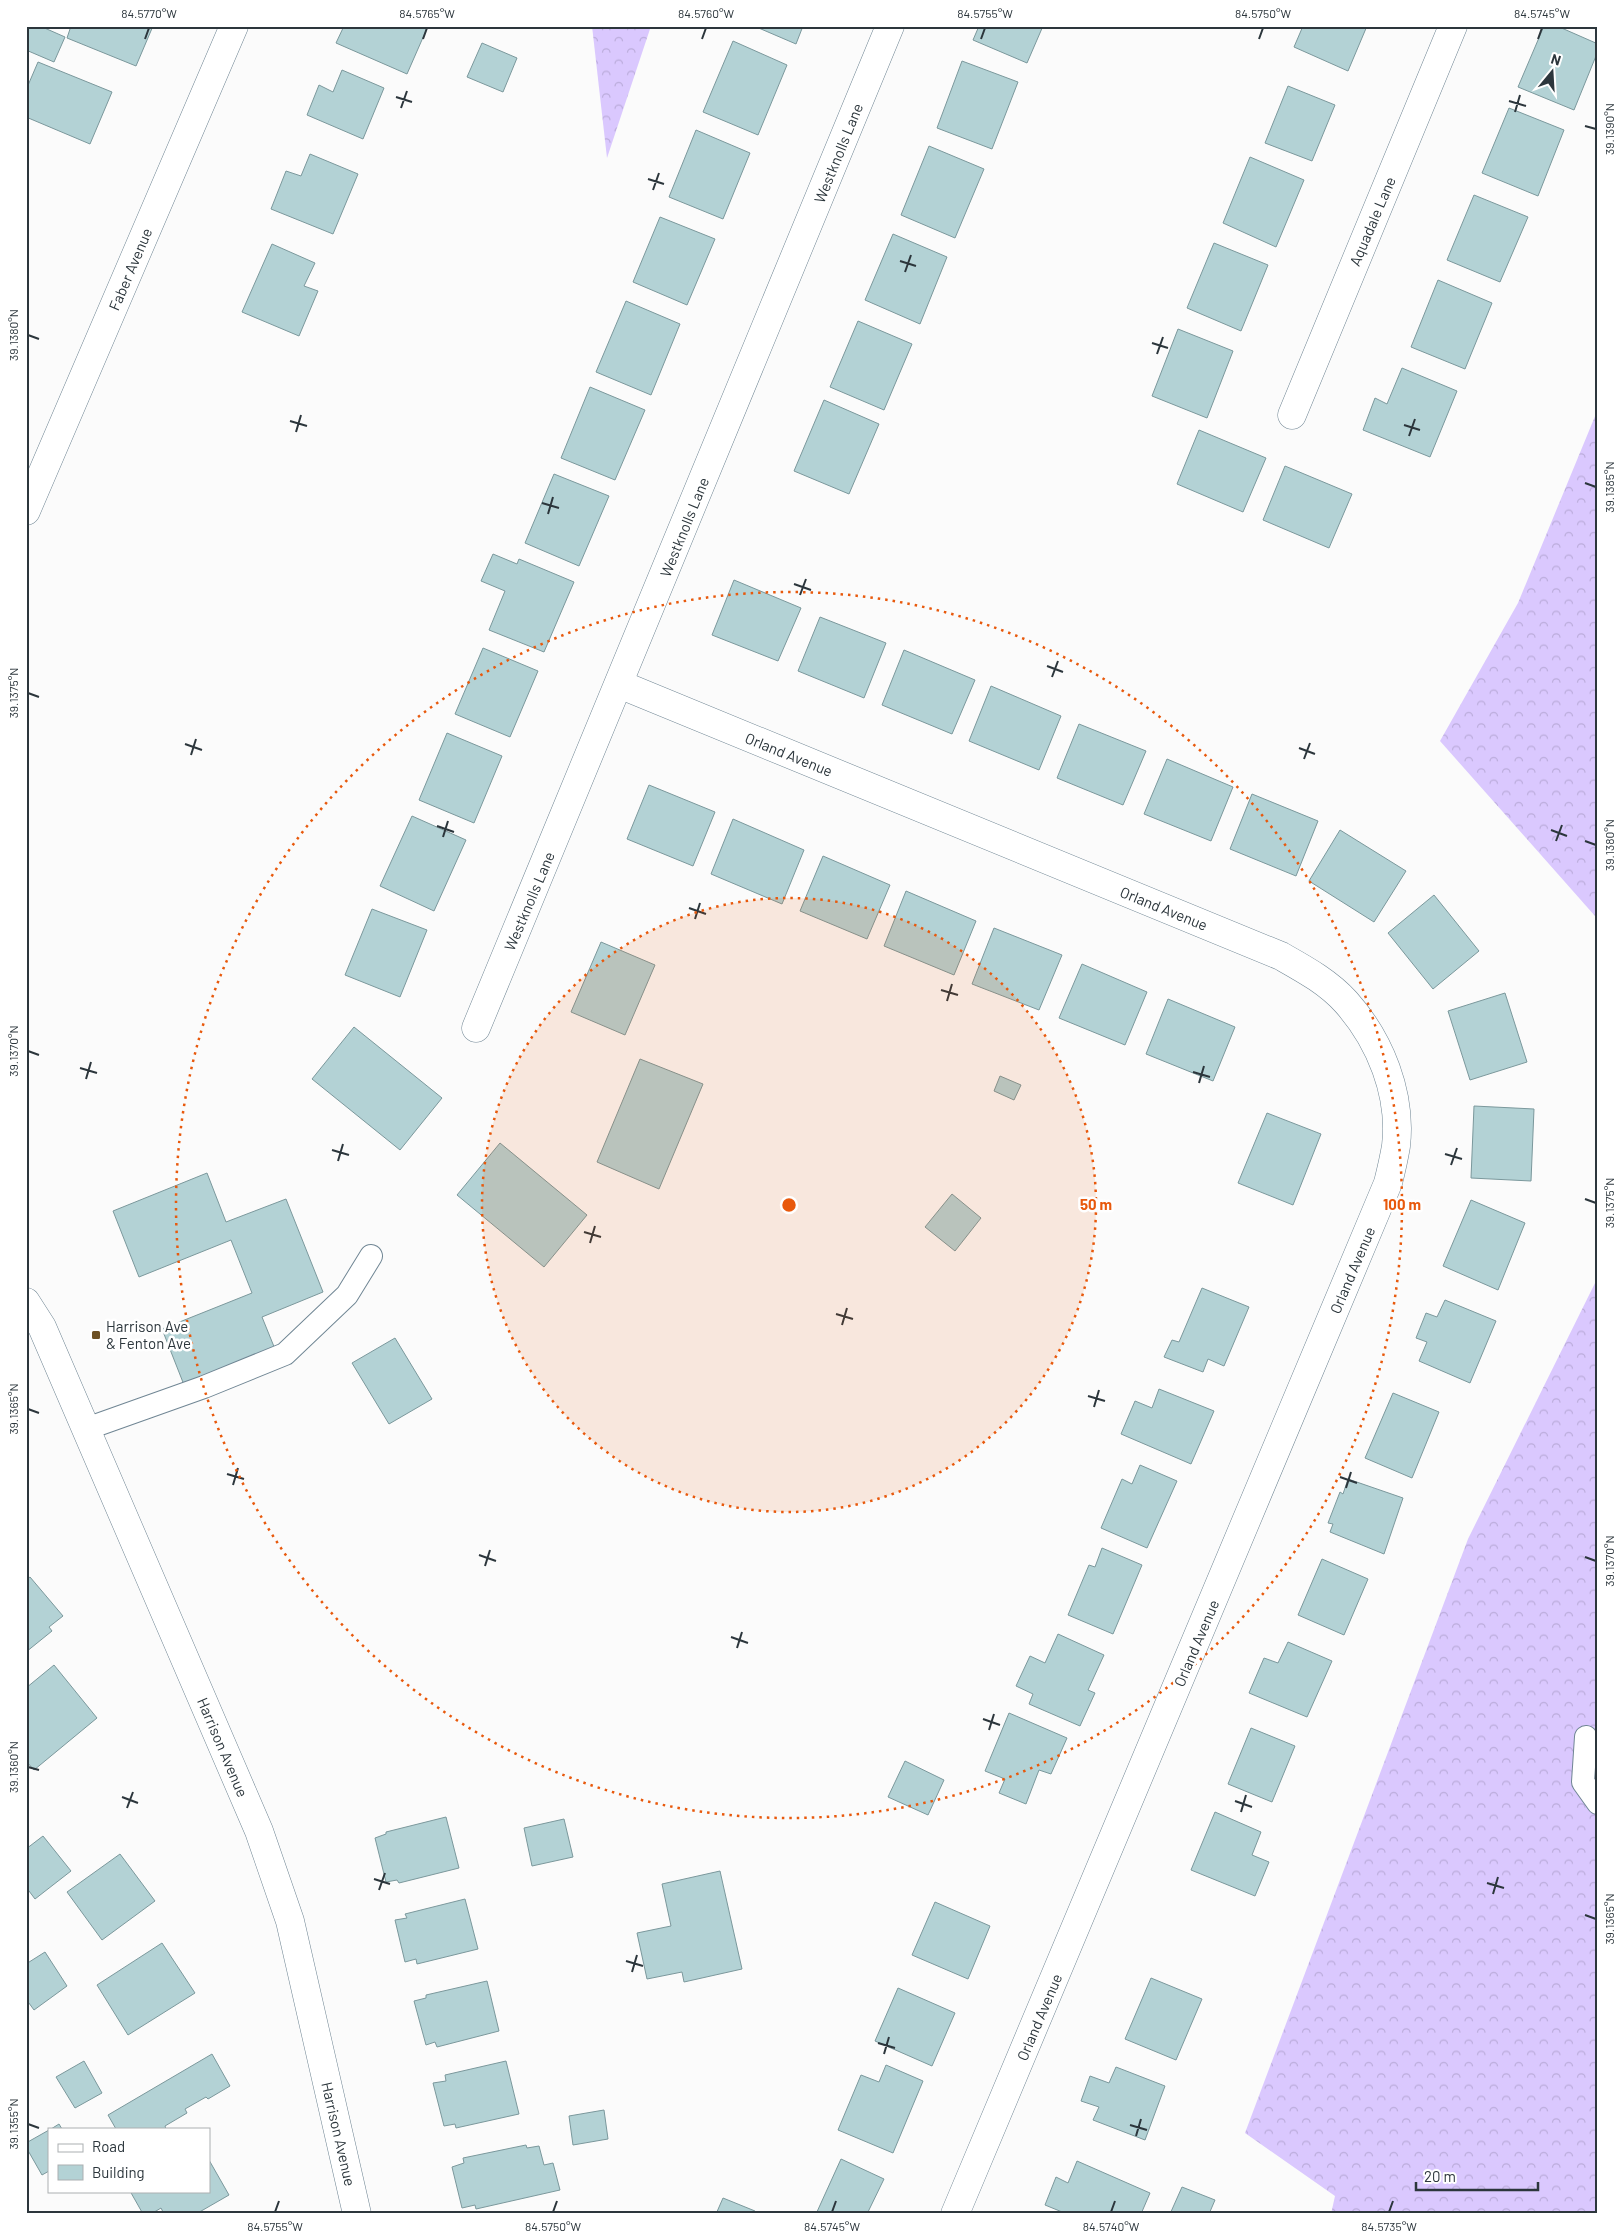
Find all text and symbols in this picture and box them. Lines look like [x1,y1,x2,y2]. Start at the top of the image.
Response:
text: 84.5770°W [121,6,177,20]
text: 84.5765°W [399,6,455,20]
text: 84.5760°W [678,6,735,20]
text: 84.5755°W [957,6,1013,20]
text: 84.5750°W [1235,6,1292,20]
text: 84.5745°W [1514,6,1570,20]
north arrow [1526,48,1576,98]
text: N [1549,50,1563,69]
street label: Westknolls Lane [810,101,866,205]
text: 39.1390°N [1602,103,1616,155]
street label: Aquadale Lane [1345,174,1399,268]
street label: Faber Avenue [105,225,155,313]
text: 39.1380°N [6,309,20,361]
text: 39.1385°N [1602,461,1616,513]
street label: Westknolls Lane [656,475,712,579]
text: 39.1375°N [6,668,20,718]
street label: Orland Avenue [743,728,835,780]
text: 39.1380°N [1602,819,1616,871]
street label: Westknolls Lane [500,849,558,953]
street label: Orland Avenue [1118,882,1210,934]
text: 39.1370°N [6,1025,20,1077]
text: 39.1375°N [1602,1178,1616,1228]
text: 50 m [1080,1195,1112,1213]
text: 100 m [1383,1195,1421,1213]
centre of rings [780,1196,798,1214]
street label: Orland Avenue [1326,1224,1378,1316]
place label: Harrison Ave & Fenton Ave [106,1317,191,1352]
marker: Harrison Ave & Fenton Ave [90,1329,102,1341]
text: 39.1365°N [6,1383,20,1435]
text: 39.1370°N [1602,1535,1616,1587]
street label: Orland Avenue [1170,1597,1222,1689]
street label: Harrison Avenue [194,1695,252,1799]
text: 39.1360°N [6,1741,20,1793]
text: 39.1365°N [1602,1893,1616,1945]
street label: Orland Avenue [1013,1971,1065,2063]
street label: Harrison Avenue [318,2080,360,2188]
text: 39.1355°N [6,2098,20,2150]
legend [48,2128,210,2192]
text: Road [92,2137,125,2155]
scale bar [1416,2160,1539,2192]
text: Building [92,2163,145,2181]
text: 20 m [1424,2167,1456,2185]
text: 84.5755°W [247,2219,303,2233]
text: 84.5750°W [525,2219,582,2233]
text: 84.5745°W [804,2219,860,2233]
text: 84.5740°W [1083,2219,1140,2233]
text: 84.5735°W [1361,2219,1417,2233]

